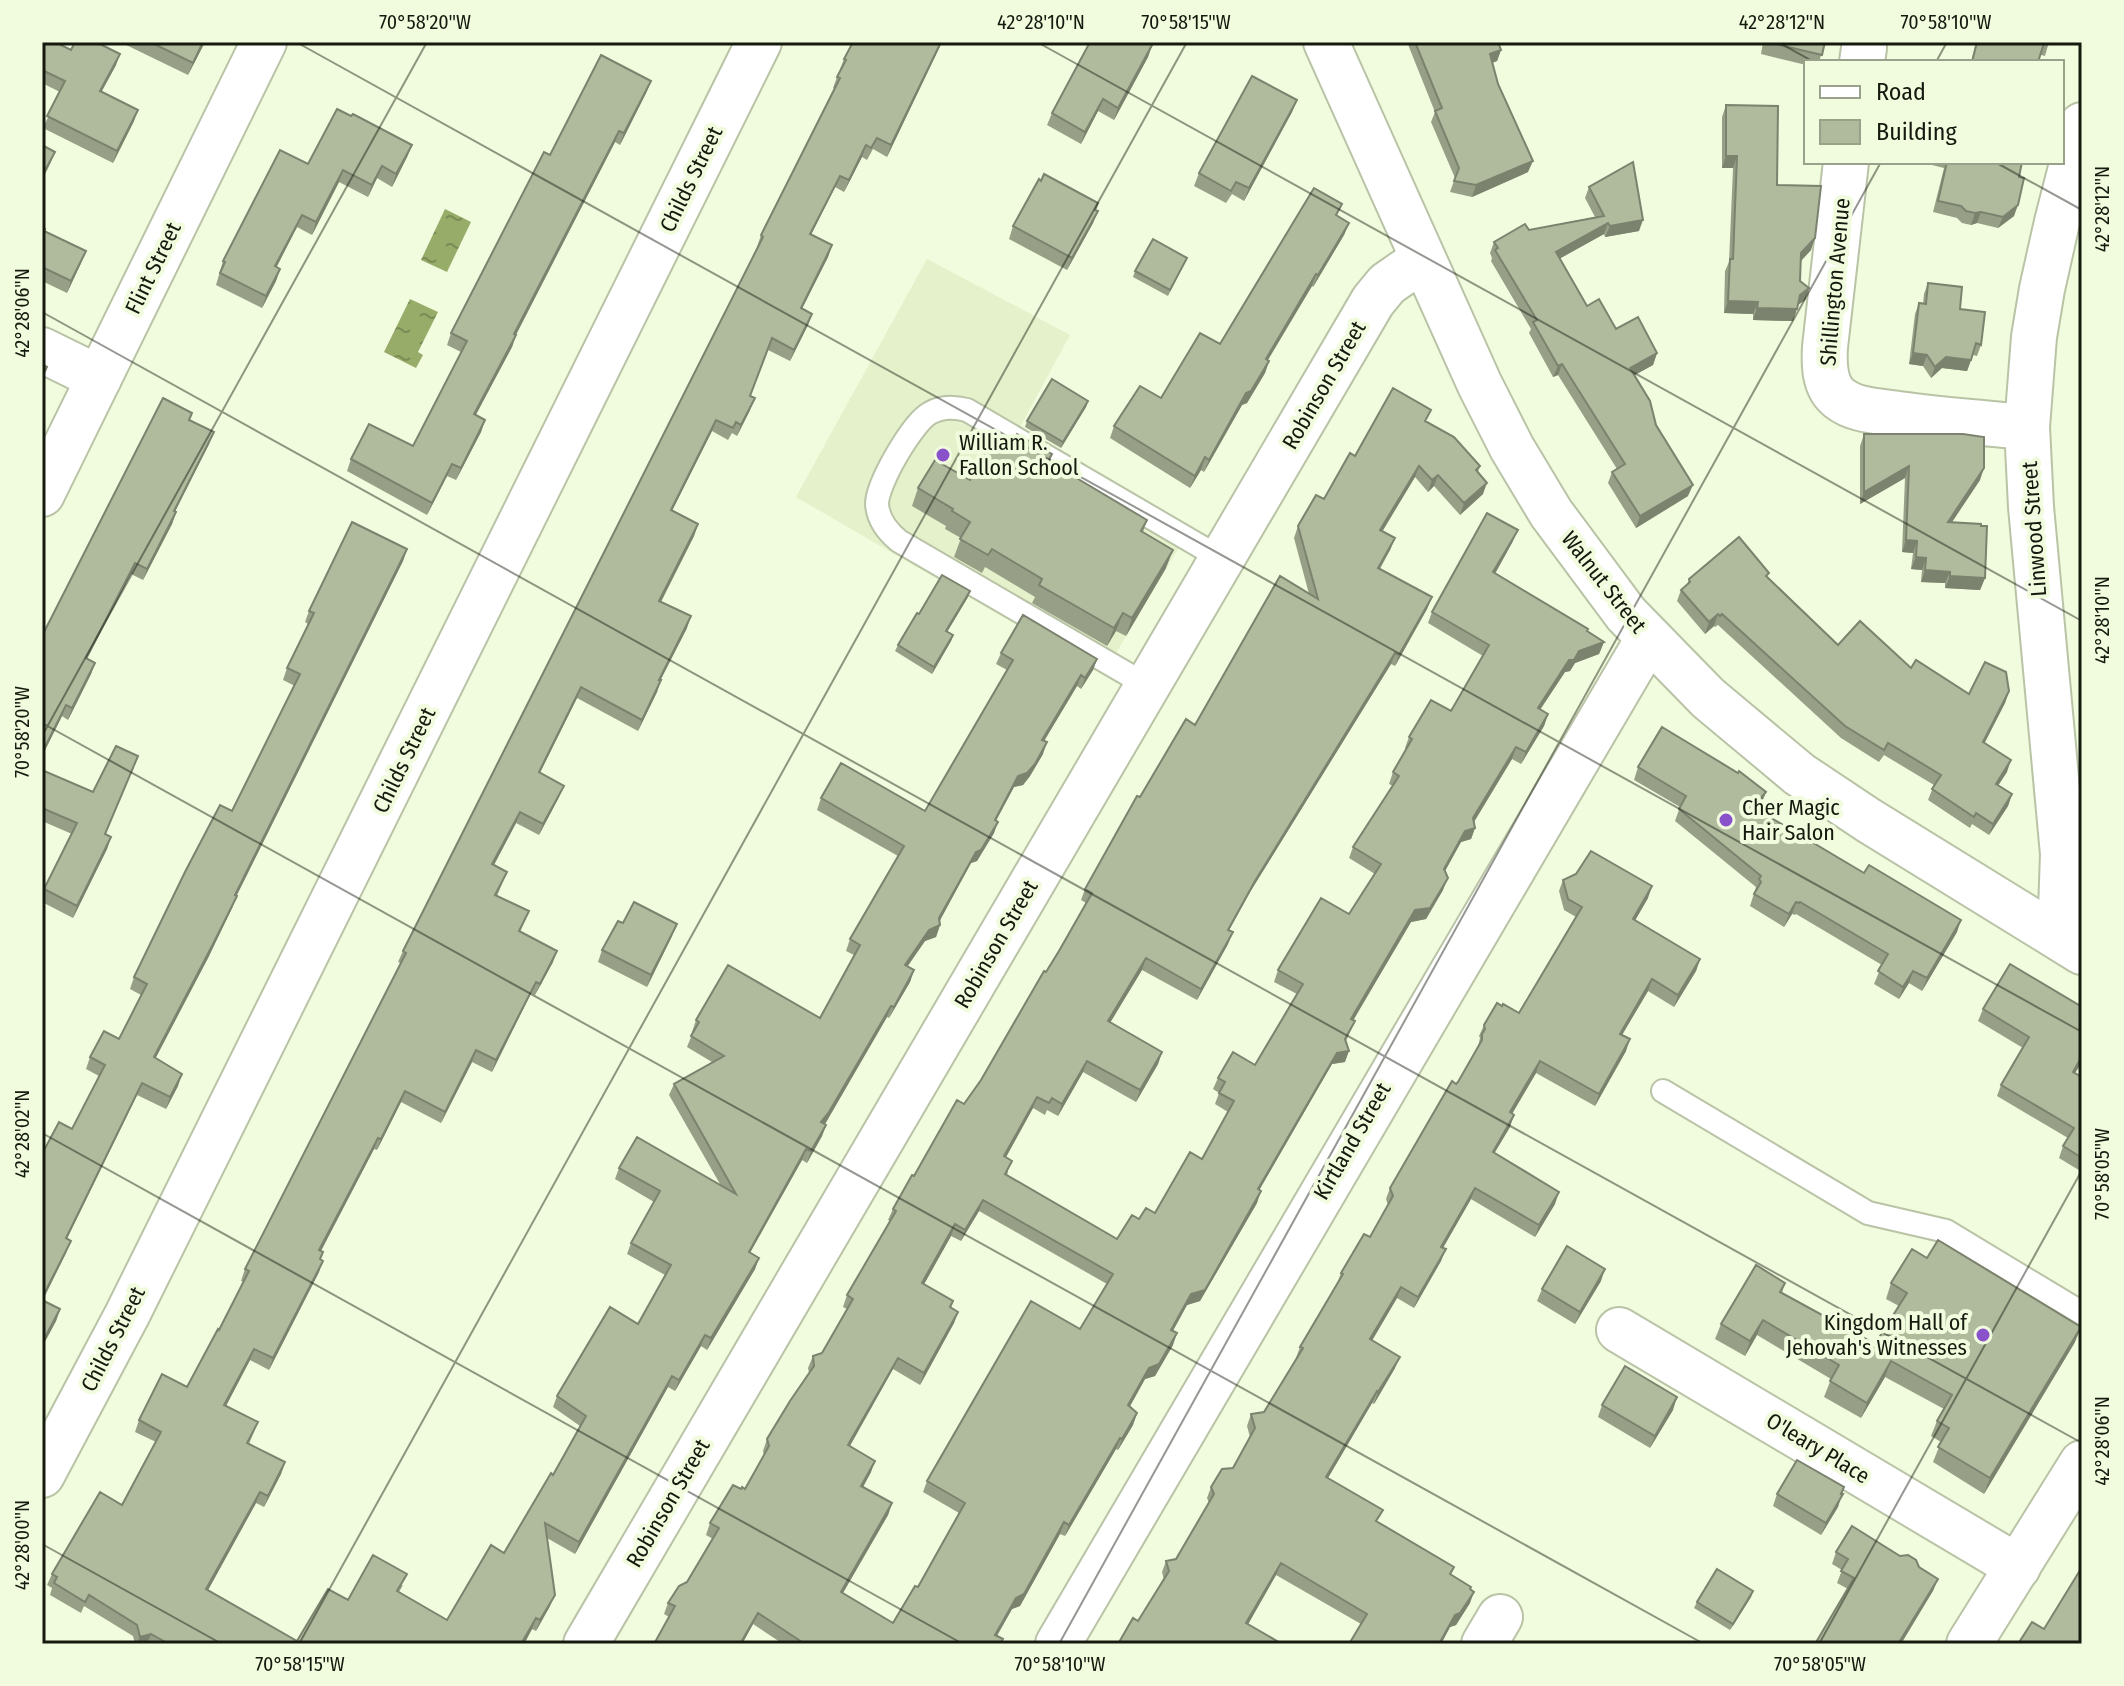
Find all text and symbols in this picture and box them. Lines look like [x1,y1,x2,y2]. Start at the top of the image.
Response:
text: 70°58'20"W [379,10,471,34]
text: 42°28'10"N [997,10,1085,34]
text: 70°58'15"W [1141,10,1231,34]
text: 42°28'12"N [1739,10,1825,34]
text: 70°58'10"W [1900,10,1992,34]
legend [1804,60,2064,164]
text: Road [1876,78,1926,106]
text: Building [1876,118,1958,146]
street label: Childs Street [654,121,729,236]
text: 42°28'12"N [2090,166,2114,252]
street label: Shillington Avenue [1814,197,1856,367]
street label: Flint Street [119,217,187,318]
text: 42°28'06"N [10,268,34,358]
street label: Robinson Street [1276,315,1372,454]
place label: William R. Fallon School [959,429,1079,481]
marker: William R. Fallon School [934,446,952,464]
street label: Linwood Street [2016,460,2052,598]
street label: Walnut Street [1556,526,1653,639]
text: 42°28'10"N [2090,576,2114,664]
text: 70°58'20"W [10,686,34,778]
street label: Childs Street [367,702,442,817]
place label: Cher Magic Hair Salon [1742,794,1840,846]
marker: Cher Magic Hair Salon [1717,811,1735,829]
street label: Robinson Street [948,874,1044,1013]
street label: Kirtland Street [1308,1077,1397,1204]
text: 42°28'02"N [10,1090,34,1178]
text: 70°58'05"W [2090,1128,2114,1220]
street label: Childs Street [75,1281,151,1396]
place label: Kingdom Hall of Jehovah's Witnesses [1786,1309,1968,1361]
marker: Kingdom Hall of Jehovah's Witnesses [1974,1326,1992,1344]
text: 42°28'06"N [2090,1396,2114,1486]
street label: O'leary Place [1761,1407,1875,1489]
street label: Robinson Street [620,1433,716,1572]
text: 42°28'00"N [10,1500,34,1590]
text: 70°58'15"W [255,1652,345,1676]
text: 70°58'10"W [1014,1652,1106,1676]
text: 70°58'05"W [1774,1652,1866,1676]

